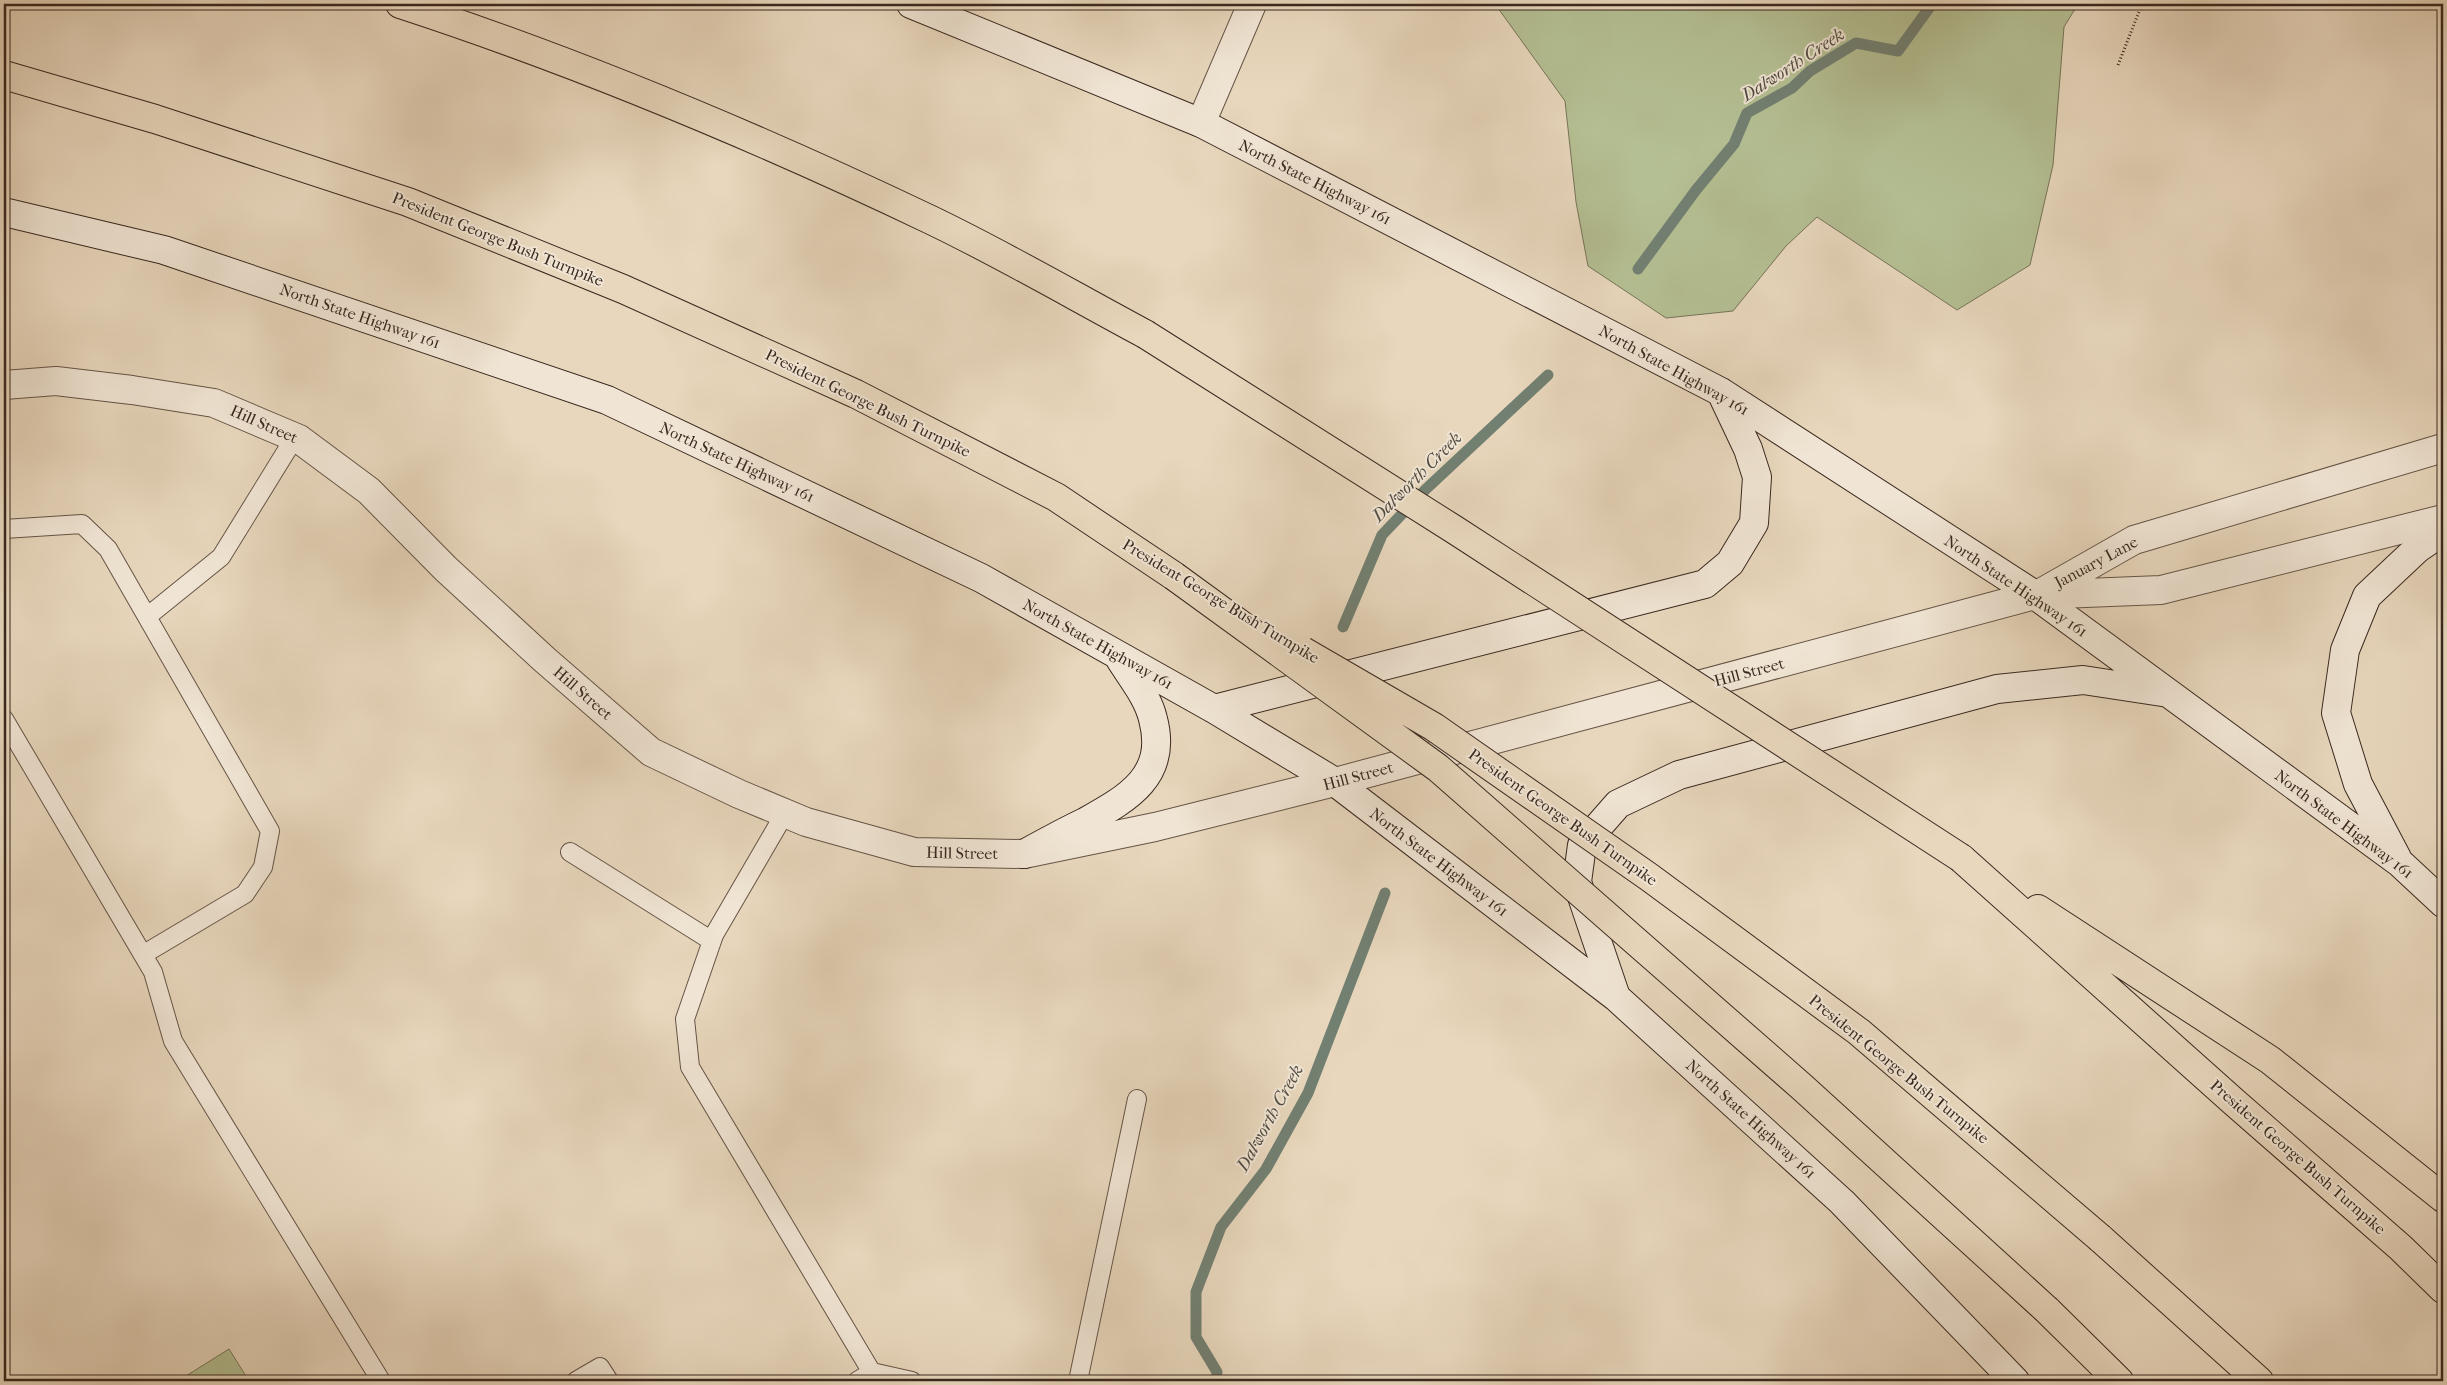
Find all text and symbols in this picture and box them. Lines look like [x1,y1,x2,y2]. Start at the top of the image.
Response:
water label: Dalworth Creek [1737,24,1848,107]
street label: North State Highway 161 [1236,135,1394,229]
street label: President George Bush Turnpike [390,188,606,290]
street label: North State Highway 161 [277,280,443,352]
street label: North State Highway 161 [1596,321,1752,419]
street label: President George Bush Turnpike [762,345,974,461]
street label: Hill Street [227,401,301,447]
street label: North State Highway 161 [657,418,817,506]
water label: Dalworth Creek [1367,428,1466,527]
street label: North State Highway 161 [1941,531,2091,641]
street label: January Lane [2049,532,2141,593]
street label: President George Bush Turnpike [1119,535,1323,667]
street label: North State Highway 161 [1020,595,1176,693]
street label: Hill Street [1712,653,1786,690]
street label: Hill Street [550,662,617,724]
street label: President George Bush Turnpike [1465,744,1661,890]
street label: Hill Street [1321,757,1395,794]
street label: North State Highway 161 [2271,766,2417,882]
street label: North State Highway 161 [1366,804,1512,920]
street label: Hill Street [926,843,998,863]
street label: President George Bush Turnpike [1805,990,1993,1148]
street label: North State Highway 161 [1682,1056,1820,1182]
water label: Dalworth Creek [1232,1061,1308,1176]
street label: President George Bush Turnpike [2206,1076,2390,1238]

